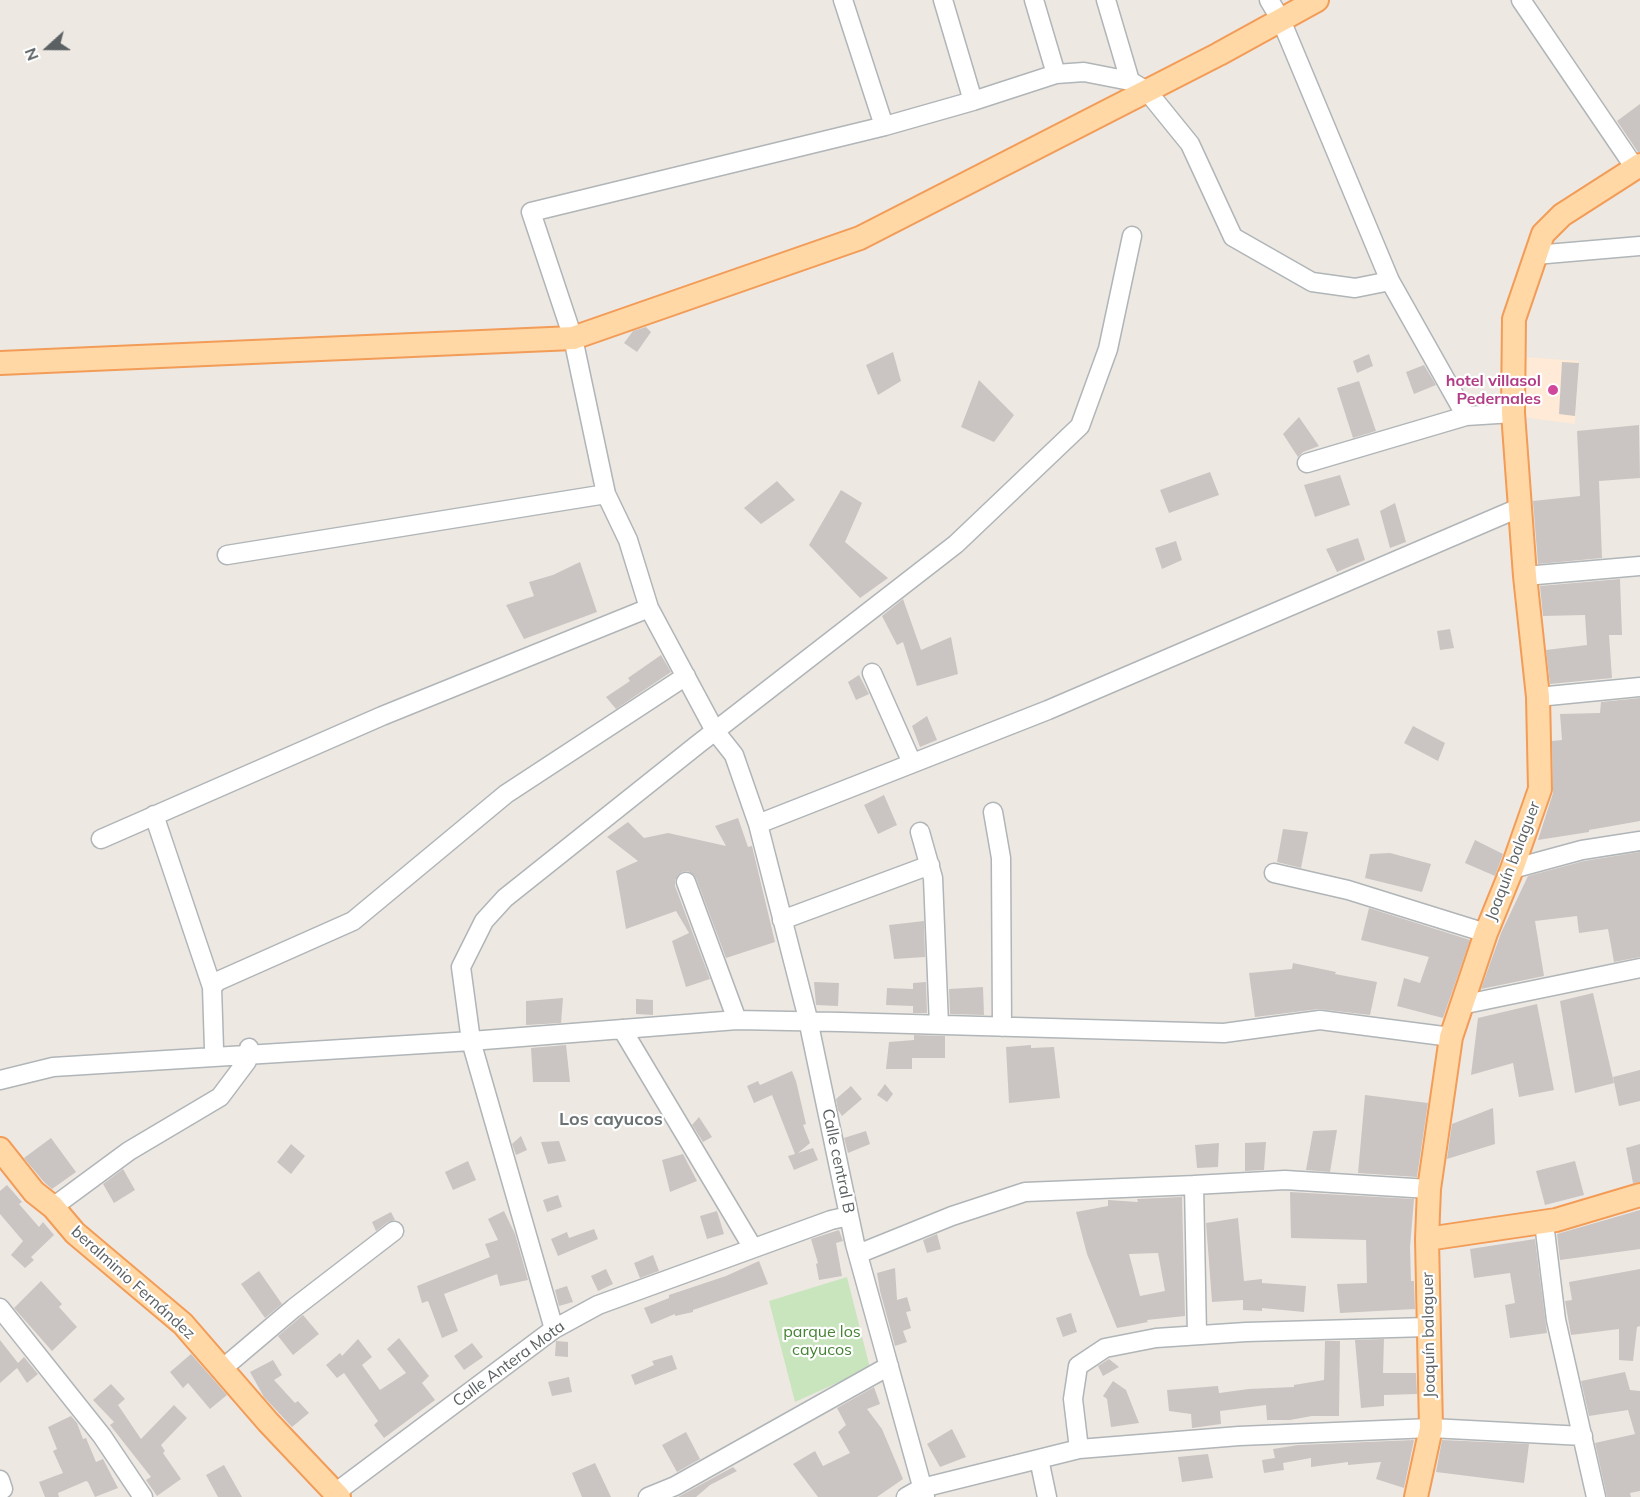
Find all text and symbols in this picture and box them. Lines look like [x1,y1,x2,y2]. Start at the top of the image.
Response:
north arrow [18,18,78,78]
text: N [20,45,43,64]
place label: hotel villasol Pedernales [1446,371,1541,409]
marker: hotel villasol Pedernales [1546,383,1560,397]
street label: Joaquín balaguer [1481,799,1545,923]
street label: Calle central B [818,1107,858,1215]
district label: Los cayucos [559,1109,663,1131]
street label: beralminio Fernández [67,1222,199,1344]
street label: Joaquín balaguer [1418,1272,1440,1398]
street label: Calle Antera Mota [449,1317,569,1411]
park label: parque los cayucos [783,1322,861,1360]

